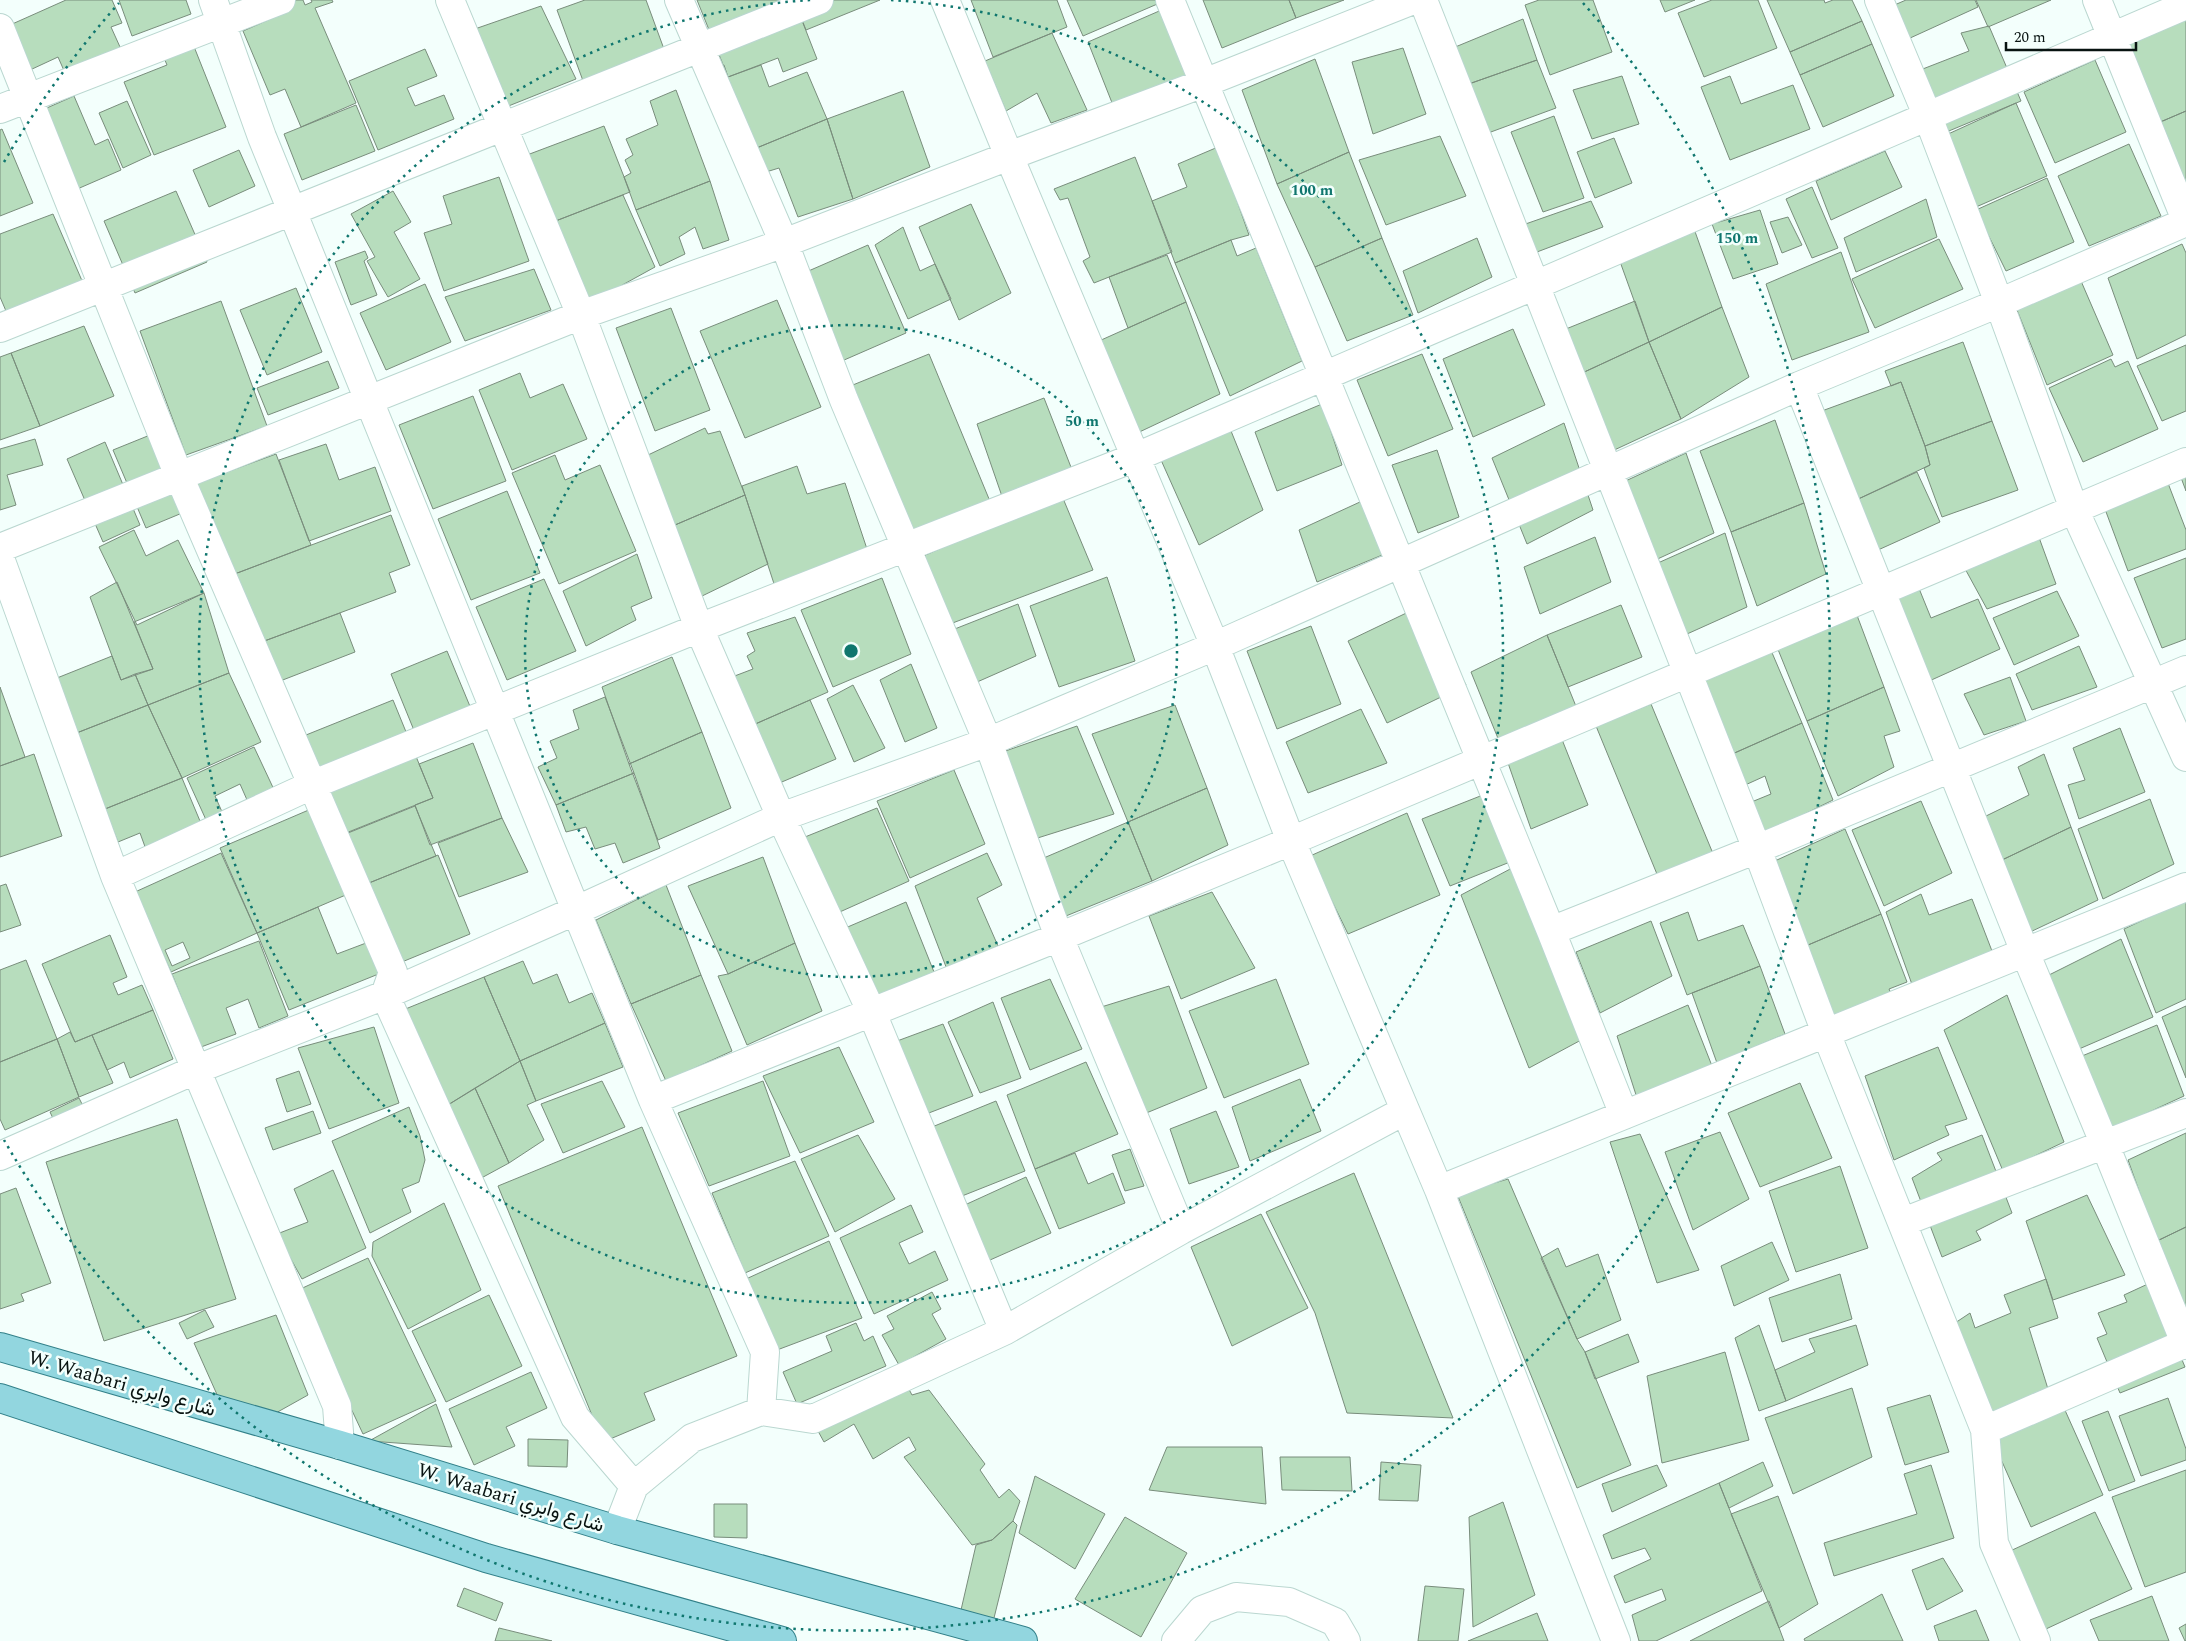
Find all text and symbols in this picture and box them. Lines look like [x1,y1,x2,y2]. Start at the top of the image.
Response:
scale bar [2006,20,2136,52]
text: 20 m [2014,26,2046,49]
text: 100 m [1291,179,1334,202]
text: 150 m [1716,227,1759,250]
text: 50 m [1065,410,1100,433]
centre of rings [842,642,860,660]
street label: W. Waabari شارع وابري [24,1343,219,1426]
street label: W. Waabari شارع وابري [413,1455,608,1542]

